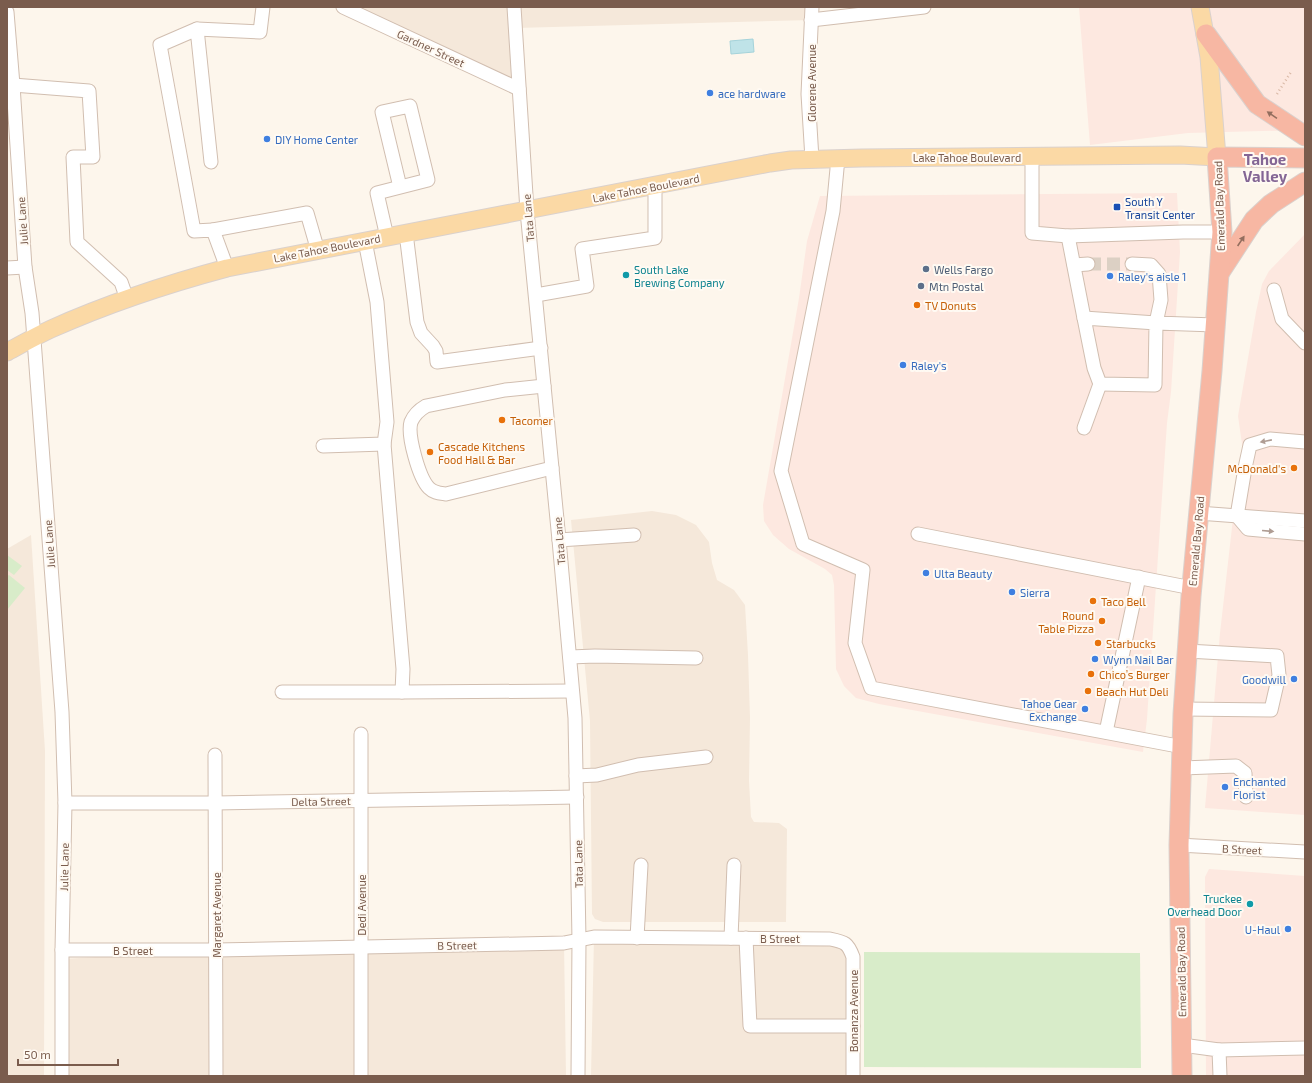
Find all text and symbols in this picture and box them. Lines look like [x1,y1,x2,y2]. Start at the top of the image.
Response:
street label: Gardner Street [395,27,467,69]
street label: Glorene Avenue [805,44,818,122]
place label: ace hardware [718,87,786,100]
marker: ace hardware [705,88,715,98]
one-way arrow [1267,111,1277,119]
place label: DIY Home Center [275,133,359,146]
marker: DIY Home Center [262,134,272,144]
district label: Tahoe Valley [1243,150,1288,186]
street label: Lake Tahoe Boulevard [913,151,1021,164]
street label: Emerald Bay Road [1211,161,1227,251]
street label: Lake Tahoe Boulevard [591,171,701,205]
street label: Tata Lane [519,193,537,243]
place label: South Y Transit Center [1125,195,1196,221]
street label: Julie Lane [14,196,30,246]
marker: South Y Transit Center [1112,202,1122,212]
street label: Lake Tahoe Boulevard [272,231,382,265]
one-way arrow [1237,235,1244,246]
place label: South Lake Brewing Company [634,263,725,289]
place label: Wells Fargo [934,263,993,276]
marker: Wells Fargo [921,264,931,274]
marker: South Lake Brewing Company [621,270,631,280]
place label: Raley's aisle 1 [1118,270,1187,283]
marker: Raley's aisle 1 [1105,271,1115,281]
place label: Mtn Postal [929,280,984,293]
marker: Mtn Postal [916,281,926,291]
place label: TV Donuts [925,299,977,312]
marker: TV Donuts [912,300,922,310]
place label: Raley's [911,359,947,372]
marker: Raley's [898,360,908,370]
place label: Tacomer [510,414,553,427]
marker: Tacomer [497,415,507,425]
one-way arrow [1260,438,1272,444]
place label: Cascade Kitchens Food Hall & Bar [438,440,525,466]
marker: Cascade Kitchens Food Hall & Bar [425,447,435,457]
place label: McDonald's [1228,462,1286,475]
marker: McDonald's [1289,463,1299,473]
street label: Emerald Bay Road [1186,495,1206,587]
street label: Tata Lane [550,516,568,566]
street label: Julie Lane [41,519,57,569]
one-way arrow [1262,527,1274,534]
place label: Ulta Beauty [934,567,992,580]
marker: Ulta Beauty [921,568,931,578]
place label: Sierra [1020,586,1050,599]
marker: Sierra [1007,587,1017,597]
place label: Taco Bell [1101,595,1146,608]
marker: Taco Bell [1088,596,1098,606]
place label: Round Table Pizza [1038,609,1094,635]
marker: Round Table Pizza [1097,616,1107,626]
place label: Starbucks [1106,637,1156,650]
marker: Starbucks [1093,638,1103,648]
place label: Wynn Nail Bar [1103,653,1174,666]
marker: Wynn Nail Bar [1090,654,1100,664]
place label: Chico’s Burger [1099,668,1170,681]
marker: Chico’s Burger [1086,669,1096,679]
place label: Goodwill [1242,673,1287,686]
marker: Goodwill [1289,674,1299,684]
place label: Beach Hut Deli [1096,685,1168,698]
marker: Beach Hut Deli [1083,686,1093,696]
place label: Tahoe Gear Exchange [1021,697,1078,723]
marker: Tahoe Gear Exchange [1080,704,1090,714]
place label: Enchanted Florist [1233,775,1286,801]
marker: Enchanted Florist [1220,782,1230,792]
street label: Delta Street [291,794,351,808]
street label: Tata Lane [571,840,585,888]
street label: B Street [1222,841,1262,857]
street label: Julie Lane [57,843,71,891]
street label: Margaret Avenue [210,872,223,958]
street label: Dedi Avenue [355,874,368,936]
place label: Truckee Overhead Door [1167,892,1243,918]
marker: Truckee Overhead Door [1245,899,1255,909]
place label: U-Haul [1245,923,1281,936]
marker: U-Haul [1283,924,1293,934]
street label: Emerald Bay Road [1174,927,1188,1017]
street label: B Street [760,932,800,945]
street label: B Street [437,938,477,952]
street label: B Street [113,944,153,957]
street label: Bonanza Avenue [847,970,860,1052]
scale bar [18,1041,118,1067]
text: 50 m [24,1047,51,1061]

